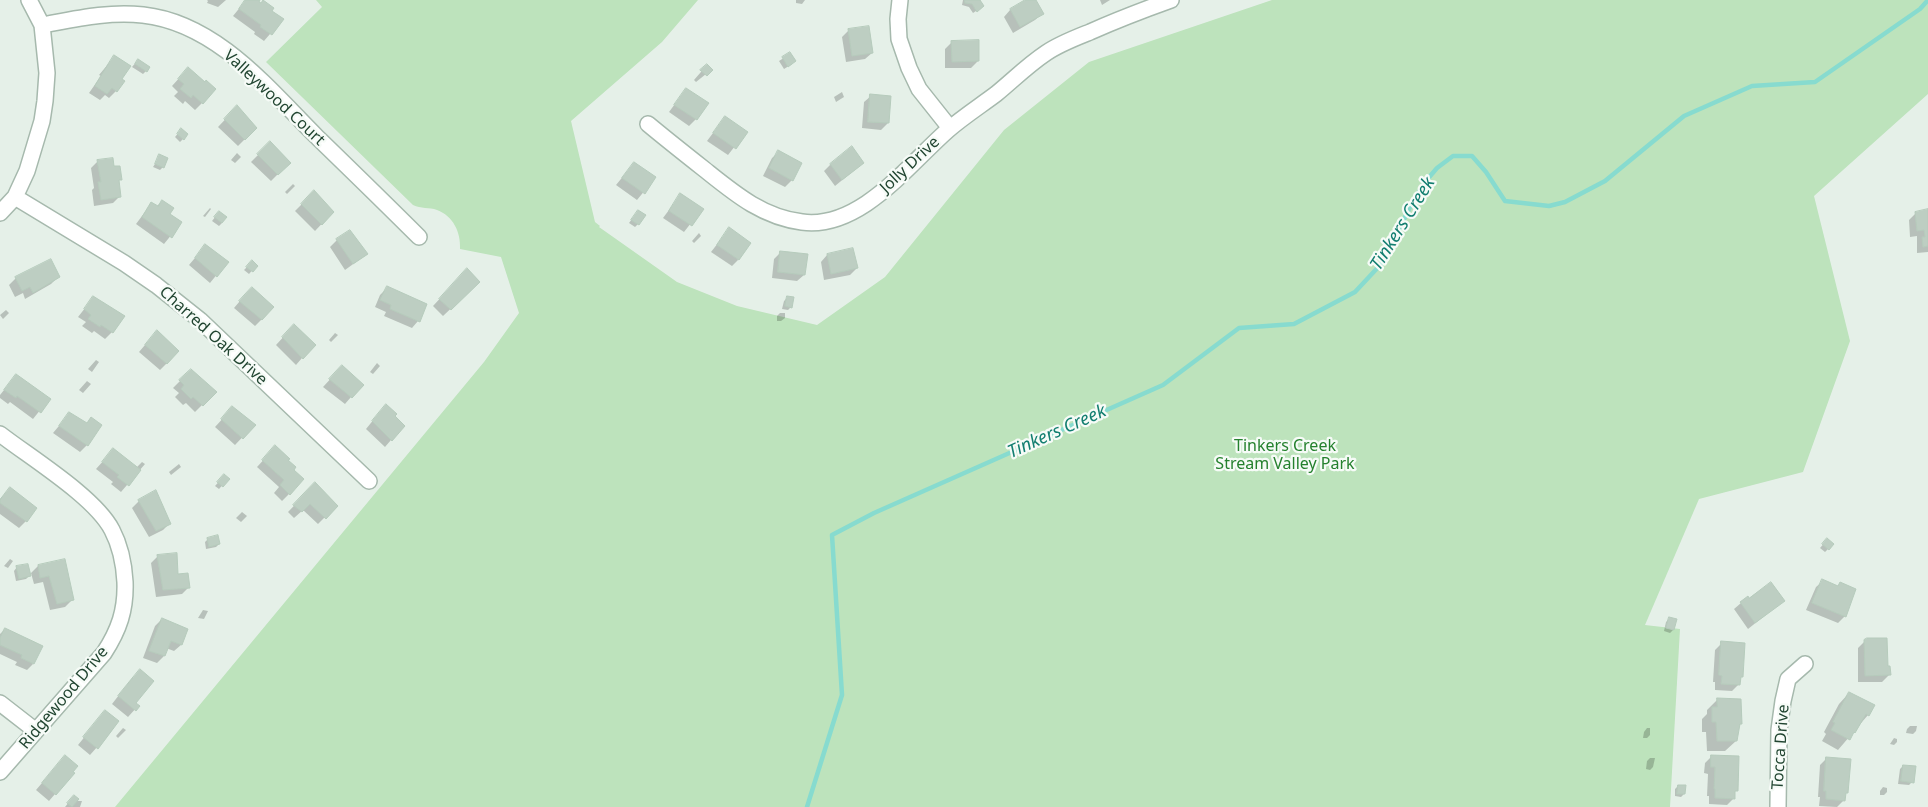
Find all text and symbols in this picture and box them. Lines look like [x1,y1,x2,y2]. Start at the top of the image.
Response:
street label: Valleywood Court [219,46,329,150]
street label: Jolly Drive [876,133,944,197]
water label: Tinkers Creek [1366,174,1440,274]
street label: Charred Oak Drive [155,282,271,390]
water label: Tinkers Creek [1004,401,1110,463]
park label: Tinkers Creek Stream Valley Park [1215,436,1355,474]
street label: Ridgewood Drive [16,643,112,753]
street label: Tocca Drive [1768,704,1794,790]

